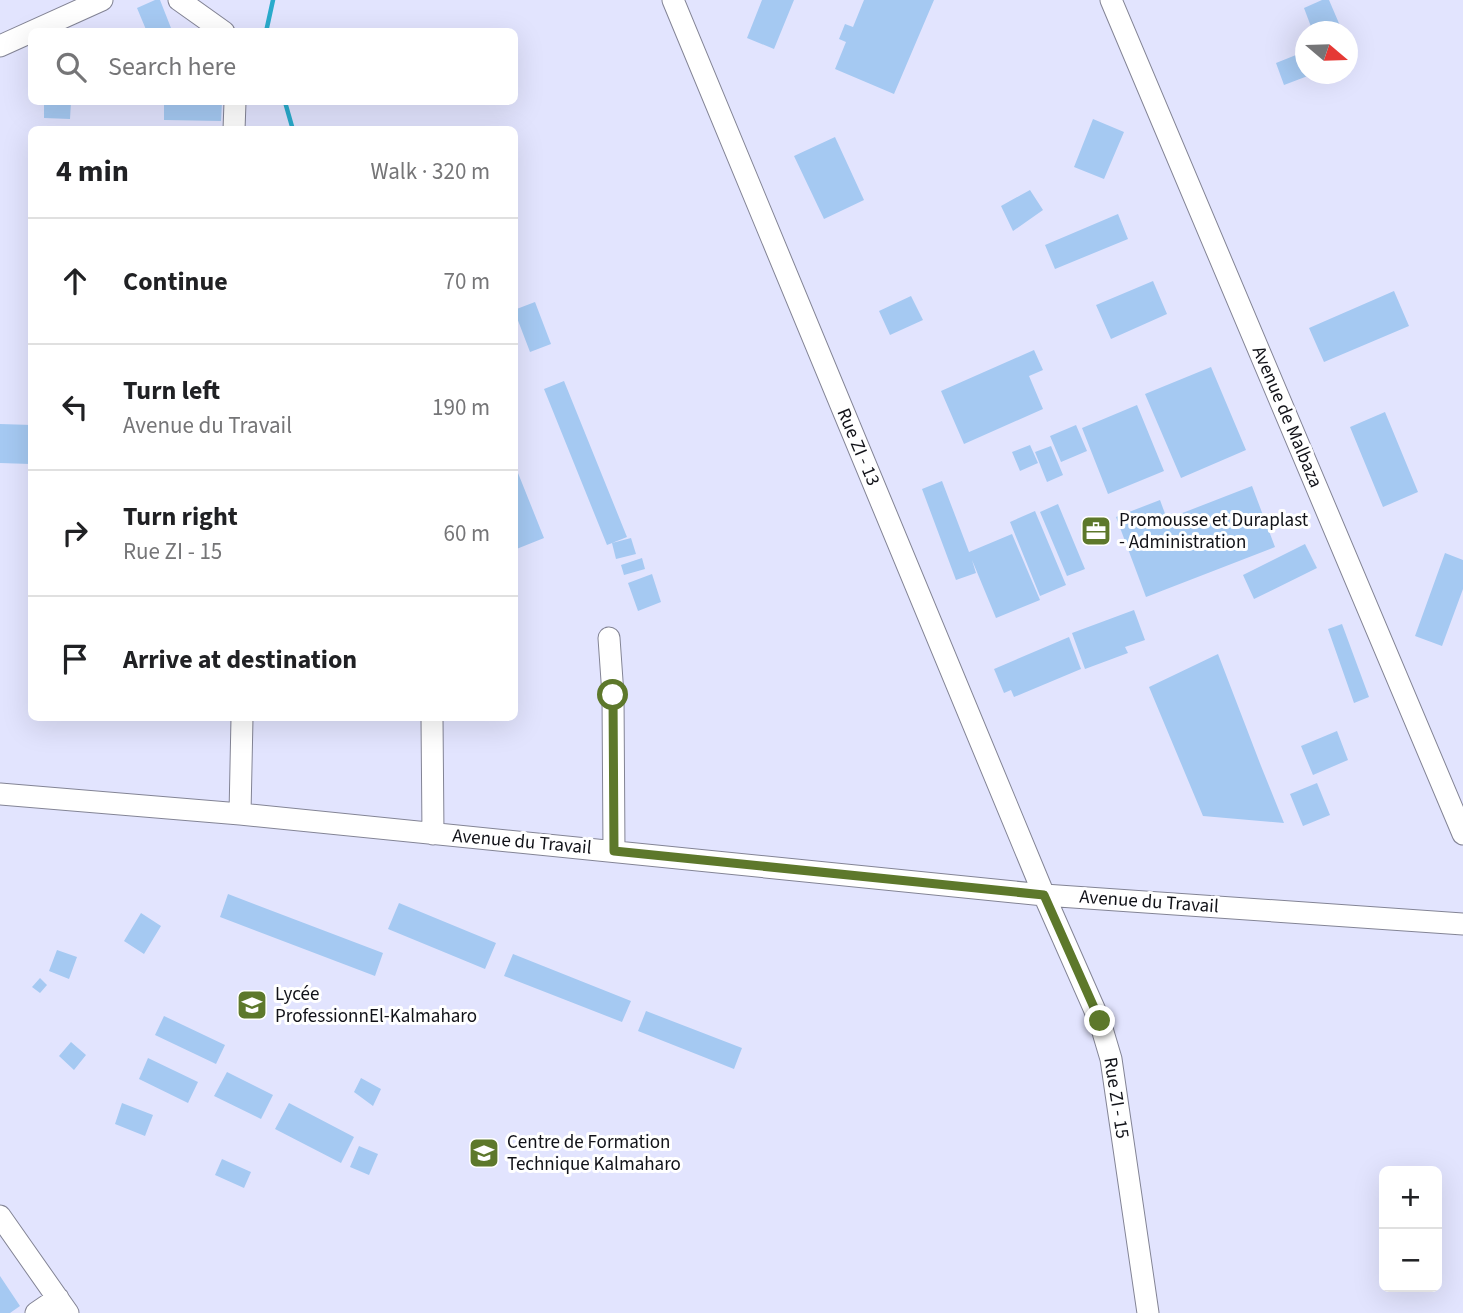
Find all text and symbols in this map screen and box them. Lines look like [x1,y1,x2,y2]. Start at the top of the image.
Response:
north arrow [1295,21,1358,84]
search box [28,28,518,105]
icon: search [52,48,90,86]
text: Search here [108,48,236,85]
text: 4 min [56,150,129,193]
text: Walk · 320 m [371,155,490,188]
icon: ahead [56,262,94,300]
text: Continue [123,263,228,300]
text: 70 m [443,265,490,298]
street label: Avenue de Malbaza [1245,342,1329,492]
text: Turn left [123,372,220,409]
icon: left [56,388,94,426]
text: 190 m [432,391,490,424]
street label: Rue ZI - 13 [830,404,886,490]
text: Avenue du Travail [123,409,292,442]
text: Turn right [123,498,238,535]
place label: Promousse et Duraplast - Administration [1119,507,1309,556]
icon: right [56,514,94,552]
office icon: Promousse et Duraplast - Administration [1079,514,1113,548]
text: 60 m [443,517,490,550]
text: Rue ZI - 15 [123,535,222,568]
icon: arrive [56,640,94,678]
text: Arrive at destination [123,641,357,678]
route start [597,679,628,710]
street label: Avenue du Travail [451,822,593,862]
street label: Avenue du Travail [1078,884,1220,920]
place label: Lycée ProfessionnEl-Kalmaharo [275,981,477,1030]
school or university icon: Lycée ProfessionnEl-Kalmaharo [235,988,269,1022]
route end [1084,1005,1115,1036]
street label: Rue ZI - 15 [1096,1055,1136,1141]
place label: Centre de Formation Technique Kalmaharo [507,1129,681,1178]
school or university icon: Centre de Formation Technique Kalmaharo [467,1136,501,1170]
map controls [1379,1166,1442,1292]
button: + [1379,1166,1442,1229]
button: − [1379,1229,1442,1292]

